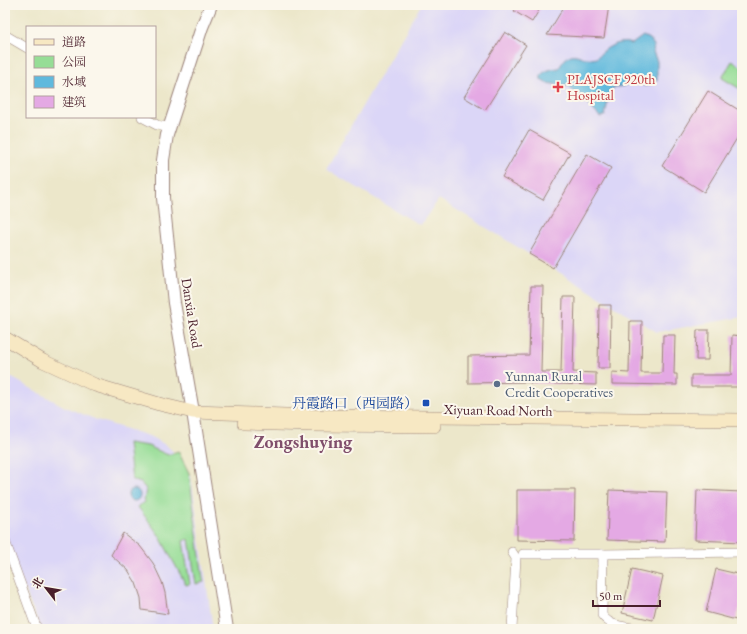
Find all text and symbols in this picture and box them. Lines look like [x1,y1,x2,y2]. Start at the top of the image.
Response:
legend [26,26,156,118]
text: 道路 [62,34,86,50]
text: 公园 [62,54,86,70]
place label: PLAJSCF 920th Hospital [567,70,656,104]
text: 水域 [62,74,86,90]
marker: PLAJSCF 920th Hospital [552,81,564,93]
text: 建筑 [62,94,86,110]
street label: Danxia Road [178,277,207,350]
place label: Yunnan Rural Credit Cooperatives [505,367,614,401]
marker: Yunnan Rural Credit Cooperatives [492,379,502,389]
place label: 丹霞路口（西园路） [292,394,418,412]
marker: 丹霞路口（西园路） [421,398,431,408]
street label: Xiyuan Road North [442,400,553,420]
district label: Zongshuying [254,430,353,453]
north arrow [26,568,66,608]
text: 北 [29,575,46,591]
scale bar [593,582,660,608]
text: 50 m [599,588,623,604]

